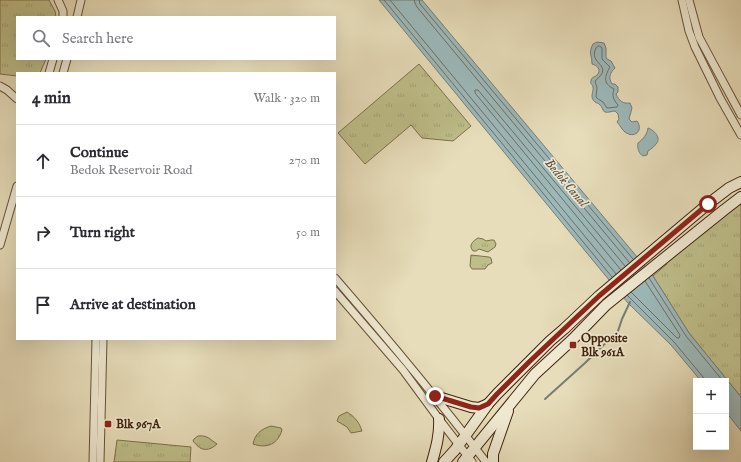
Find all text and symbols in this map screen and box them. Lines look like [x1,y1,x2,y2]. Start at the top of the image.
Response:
search box [16,16,336,60]
icon: search [30,27,52,49]
text: Search here [62,29,133,48]
text: 4 min [32,88,71,109]
text: Walk · 320 m [254,90,320,107]
text: Continue [70,143,128,162]
icon: ahead [32,150,54,172]
text: 270 m [289,152,320,169]
water label: Bedok Canal [541,155,592,212]
text: Bedok Reservoir Road [70,162,192,179]
route start [699,195,717,213]
icon: right [32,222,54,244]
text: Turn right [70,223,135,242]
text: 50 m [296,224,320,241]
icon: arrive [32,294,54,316]
text: Arrive at destination [70,295,196,314]
place label: Opposite Blk 961A [581,331,628,360]
marker: Opposite Blk 961A [568,340,578,350]
map controls [693,378,729,450]
button: + [693,378,729,414]
route end [426,387,444,405]
button: − [693,414,729,450]
place label: Blk 967A [116,417,161,432]
marker: Blk 967A [103,419,113,429]

